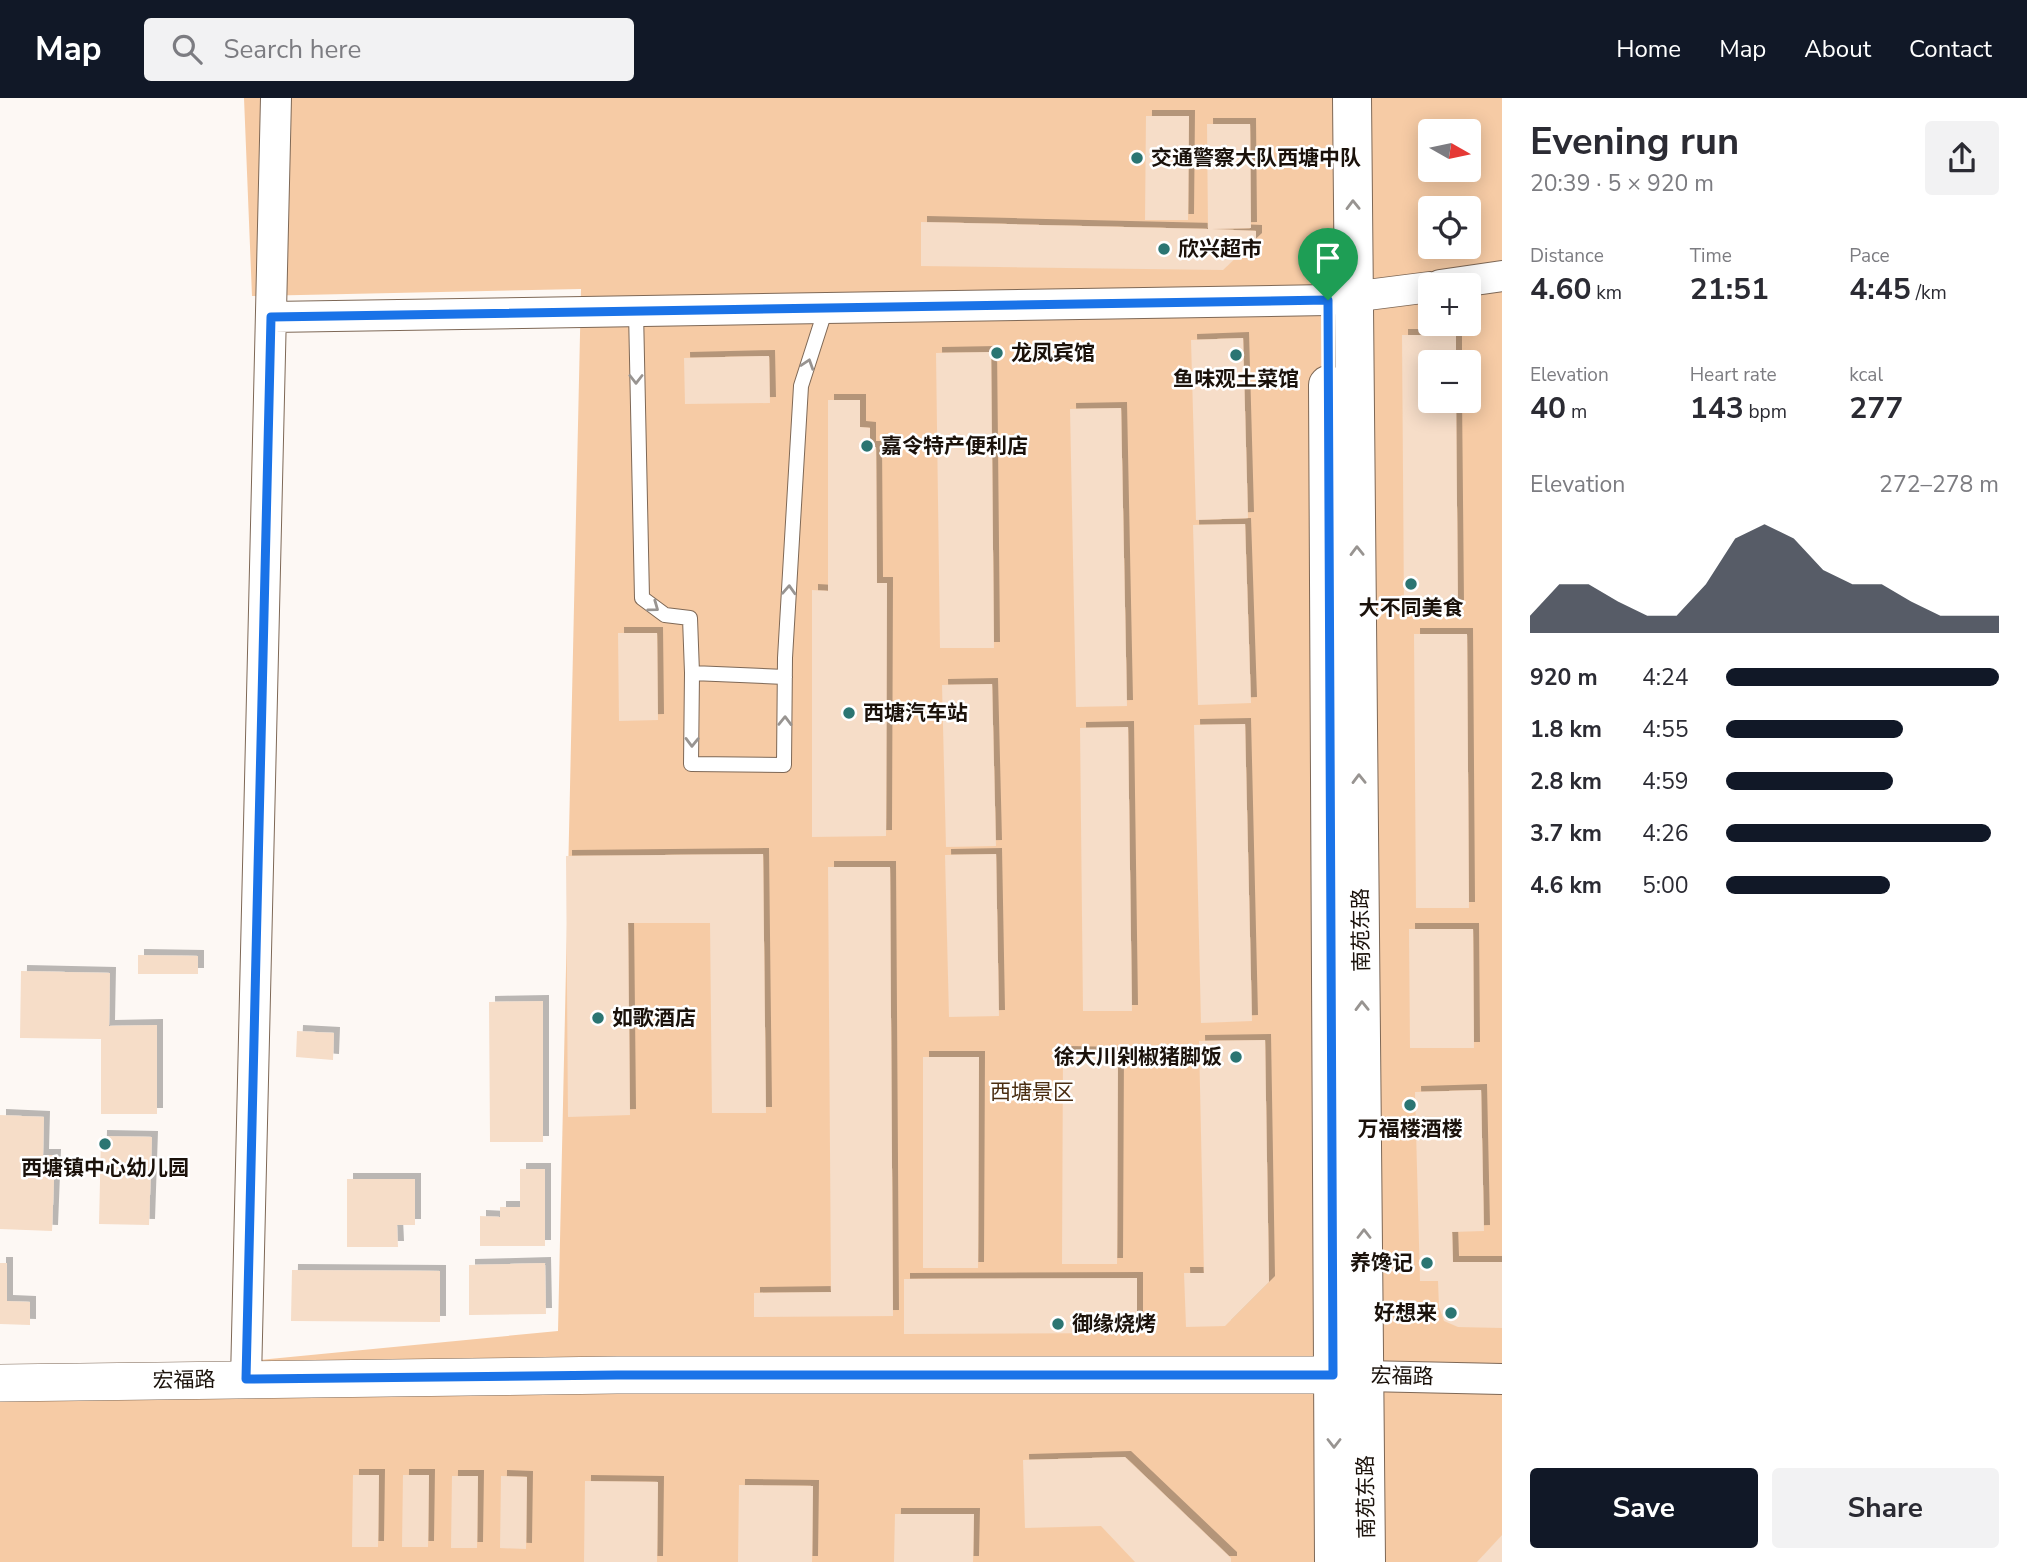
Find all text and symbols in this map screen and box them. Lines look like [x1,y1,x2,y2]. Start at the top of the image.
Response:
search box [144,18,634,81]
text: Map [35,27,102,72]
icon: search [168,30,206,68]
text: Search here [224,32,361,67]
text: Home [1616,33,1681,65]
text: Map [1719,33,1766,65]
text: About [1804,33,1871,65]
text: Contact [1909,33,1992,65]
text: Evening run [1530,116,1739,167]
north arrow [1418,119,1480,182]
map controls [1418,119,1481,413]
button: share [1925,121,1999,195]
place label: 交通警察大队西塘中队 [1151,144,1361,172]
marker: 交通警察大队西塘中队 [1129,150,1145,166]
text: 20:39 · 5 × 920 m [1530,168,1714,199]
button: locate [1418,196,1481,259]
one-way arrow [1345,200,1361,210]
pin [1298,228,1358,300]
place label: 欣兴超市 [1178,235,1262,263]
icon: arrive [1309,239,1347,277]
marker: 欣兴超市 [1156,241,1172,257]
text: Distance [1530,243,1604,269]
text: Time [1690,243,1732,269]
text: Pace [1849,243,1890,269]
text: 4.60 [1530,269,1591,310]
text: 21:51 [1690,269,1769,310]
text: 4:45 [1849,269,1911,310]
button: + [1418,273,1481,336]
text: km [1591,280,1622,306]
text: /km [1911,280,1947,306]
place label: 龙凤宾馆 [1011,339,1095,367]
marker: 龙凤宾馆 [989,345,1005,361]
marker: 鱼味观土菜馆 [1228,347,1244,363]
button: − [1418,350,1481,413]
one-way arrow [800,358,815,370]
text: Elevation [1530,362,1609,388]
text: Heart rate [1690,362,1777,388]
text: kcal [1849,362,1883,388]
place label: 鱼味观土菜馆 [1173,365,1299,393]
one-way arrow [628,375,644,385]
text: 40 [1530,388,1566,429]
text: 143 [1690,388,1744,429]
text: 277 [1849,388,1903,429]
text: m [1566,399,1587,425]
text: bpm [1744,399,1787,425]
place label: 嘉令特产便利店 [881,432,1028,460]
marker: 嘉令特产便利店 [859,438,875,454]
text: Elevation [1530,469,1625,500]
text: 272–278 m [1879,469,1999,500]
one-way arrow [1349,546,1364,557]
marker: 大不同美食 [1403,576,1419,592]
one-way arrow [781,584,796,595]
place label: 大不同美食 [1359,594,1464,622]
one-way arrow [646,599,659,611]
text: 920 m [1530,662,1598,693]
text: 4:24 [1642,662,1689,693]
place label: 西塘汽车站 [863,699,968,727]
marker: 西塘汽车站 [841,705,857,721]
text: 1.8 km [1530,714,1602,745]
text: 4:55 [1642,714,1689,745]
one-way arrow [777,715,793,726]
one-way arrow [684,737,700,747]
text: 2.8 km [1530,766,1602,797]
text: 4:59 [1642,766,1689,797]
one-way arrow [1351,773,1367,784]
text: 3.7 km [1530,818,1602,849]
text: 4:26 [1642,818,1689,849]
text: 4.6 km [1530,870,1602,901]
text: 5:00 [1642,870,1689,901]
street label: 南苑东路 [1346,888,1376,972]
one-way arrow [1354,1001,1369,1012]
place label: 如歌酒店 [612,1004,696,1032]
marker: 如歌酒店 [590,1010,606,1026]
place label: 徐大川剁椒猪脚饭 [1054,1043,1222,1071]
marker: 徐大川剁椒猪脚饭 [1228,1049,1244,1065]
park label: 西塘景区 [990,1078,1074,1106]
marker: 万福楼酒楼 [1402,1097,1418,1113]
place label: 万福楼酒楼 [1358,1115,1463,1143]
marker: 西塘镇中心幼儿园 [97,1136,113,1152]
place label: 西塘镇中心幼儿园 [21,1154,189,1182]
one-way arrow [1356,1228,1371,1239]
place label: 养馋记 [1350,1249,1413,1277]
marker: 养馋记 [1419,1255,1435,1271]
place label: 好想来 [1374,1299,1437,1327]
marker: 好想来 [1443,1305,1459,1321]
place label: 御缘烧烤 [1072,1310,1156,1338]
marker: 御缘烧烤 [1050,1316,1066,1332]
street label: 宏福路 [1370,1361,1434,1391]
street label: 宏福路 [152,1365,216,1395]
one-way arrow [1326,1438,1342,1449]
street label: 南苑东路 [1351,1455,1381,1539]
button: Save [1530,1468,1758,1548]
button: Share [1772,1468,1999,1548]

